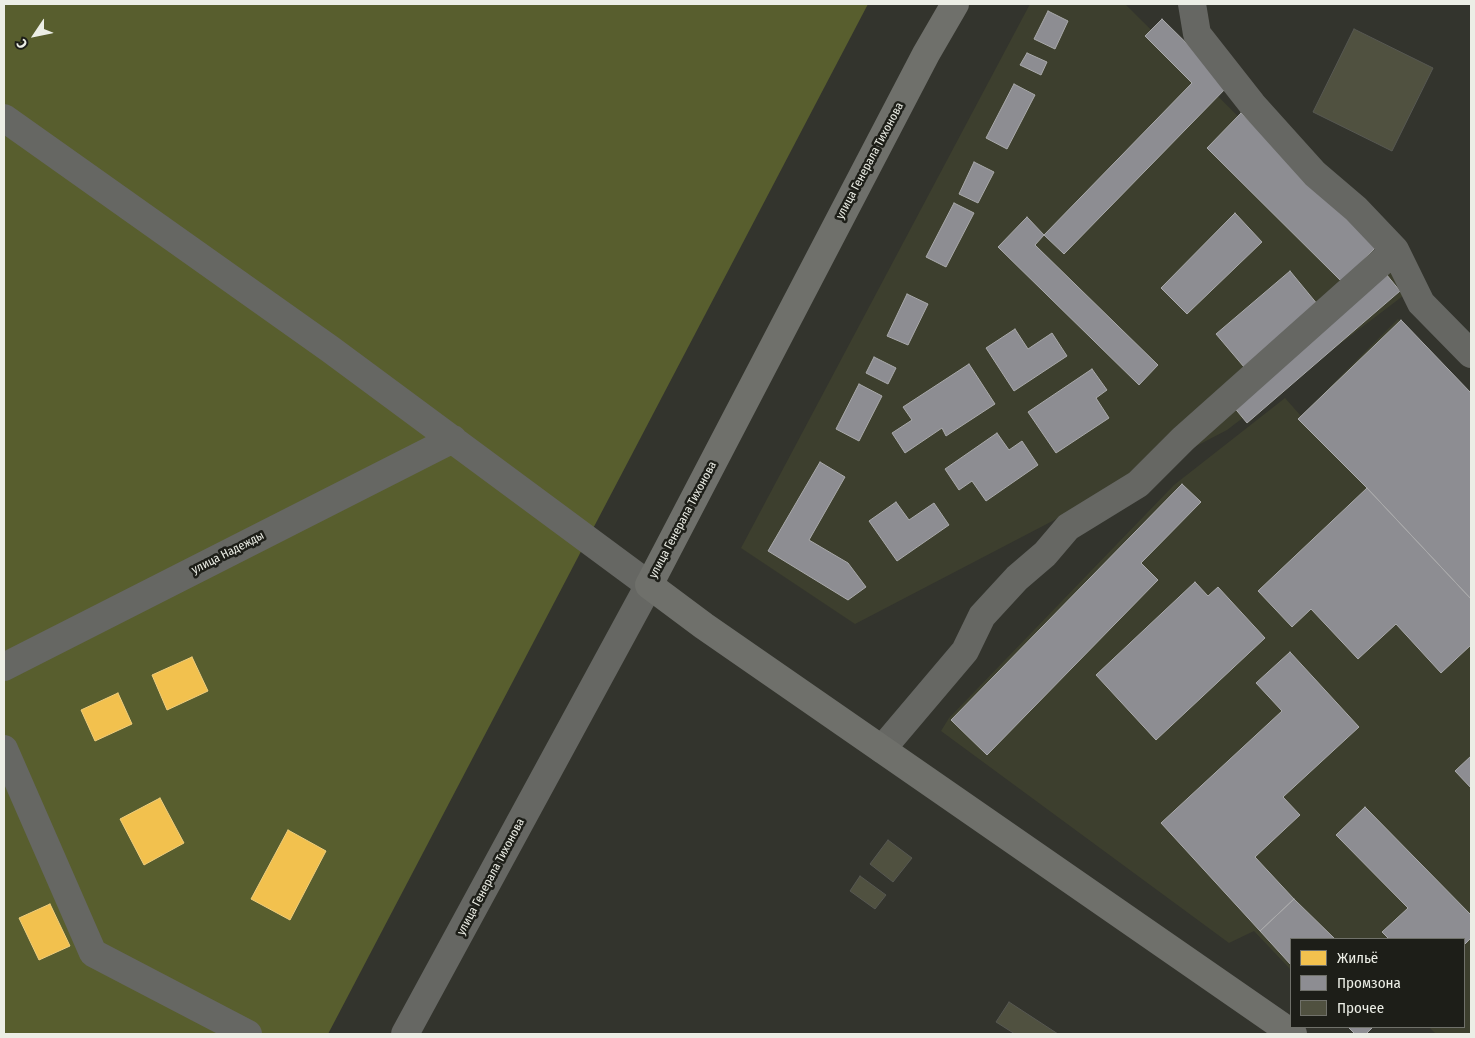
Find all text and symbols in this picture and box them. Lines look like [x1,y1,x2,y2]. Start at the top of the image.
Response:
north arrow [10,10,60,60]
text: С [13,36,31,51]
street label: улица Генерала Тихонова [833,100,907,222]
street label: улица Генерала Тихонова [646,459,720,581]
street label: улица Надежды [189,529,267,577]
street label: улица Генерала Тихонова [454,816,528,938]
legend [1290,938,1465,1028]
text: Жильё [1337,949,1378,967]
text: Промзона [1337,974,1401,992]
text: Прочее [1337,999,1384,1017]

